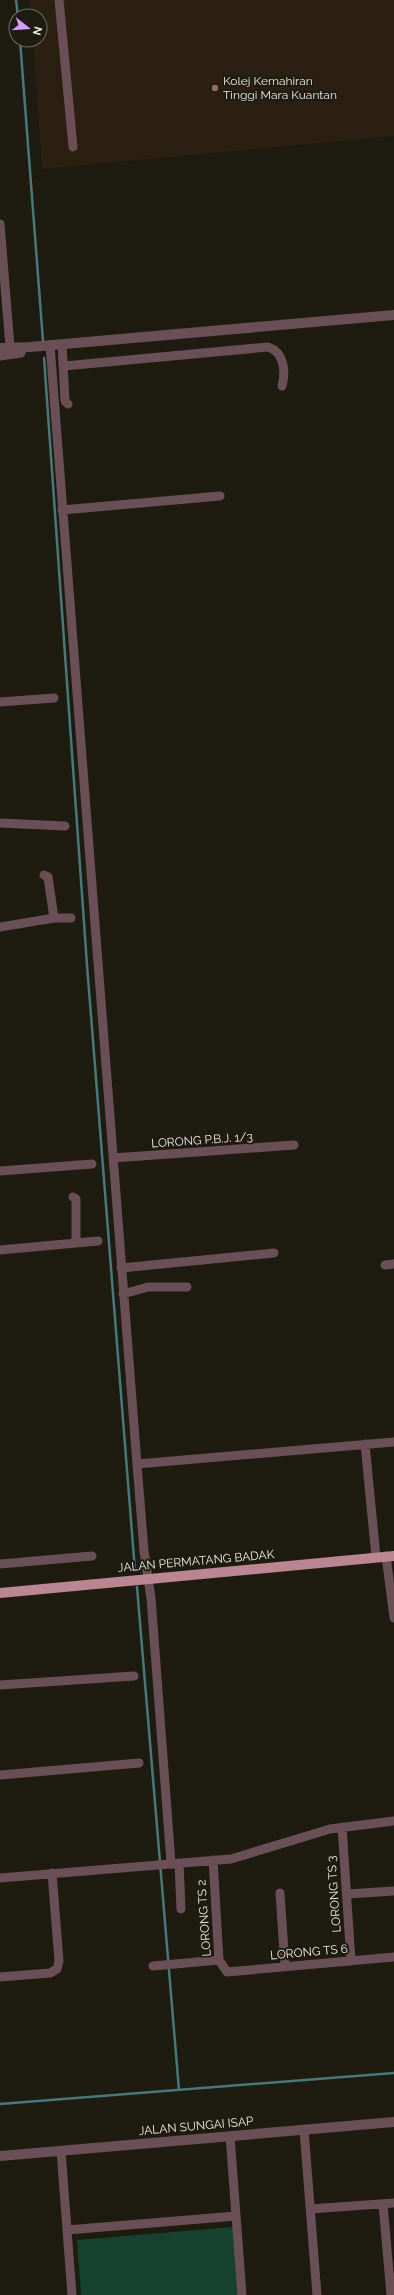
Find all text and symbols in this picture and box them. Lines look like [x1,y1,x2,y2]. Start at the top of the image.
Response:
north arrow [8,8,48,48]
text: N [30,25,45,37]
place label: Kolej Kemahiran Tinggi Mara Kuantan [223,74,337,102]
marker: Kolej Kemahiran Tinggi Mara Kuantan [210,83,220,93]
street label: LORONG P.B.J. 1/3 [151,1129,253,1151]
street label: JALAN PERMATANG BADAK [117,1547,275,1575]
street label: LORONG TS 3 [324,1855,344,1933]
street label: LORONG TS 2 [194,1879,214,1957]
street label: LORONG TS 6 [270,1942,348,1962]
street label: JALAN SUNGAI ISAP [138,2114,254,2138]

